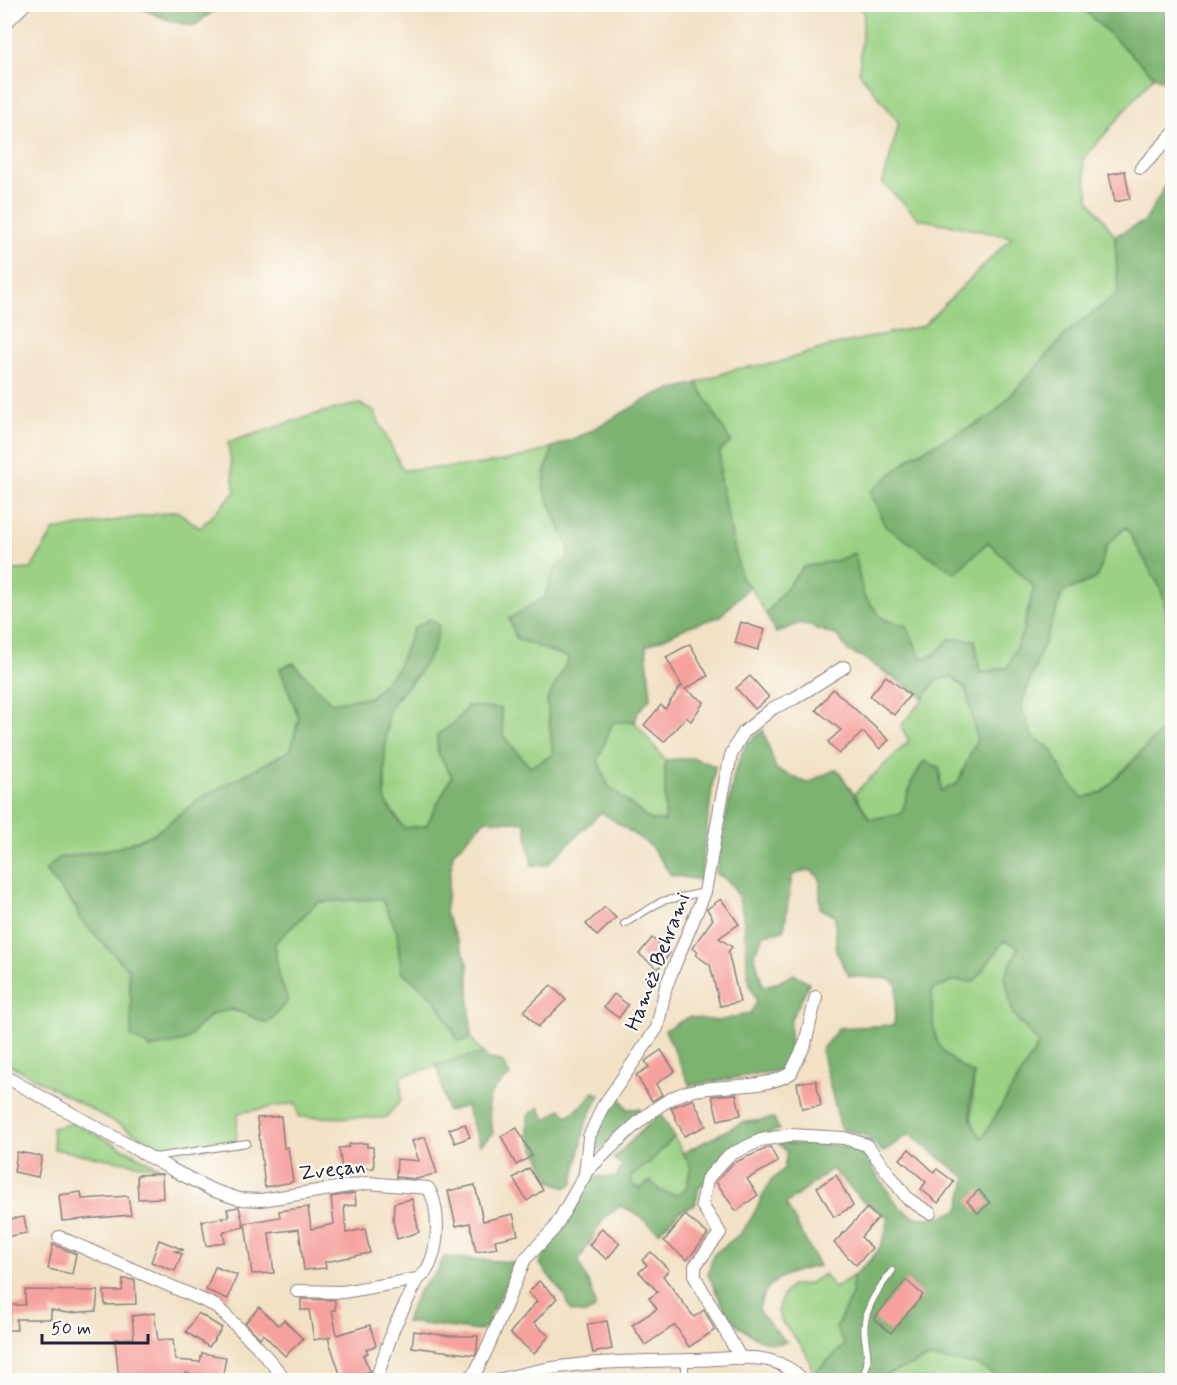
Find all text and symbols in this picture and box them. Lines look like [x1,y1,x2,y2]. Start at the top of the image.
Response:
street label: Hamëz Behrami [619,889,697,1035]
street label: Zveçan [297,1152,367,1188]
scale bar [42,1307,148,1345]
text: 50 m [51,1317,91,1341]

